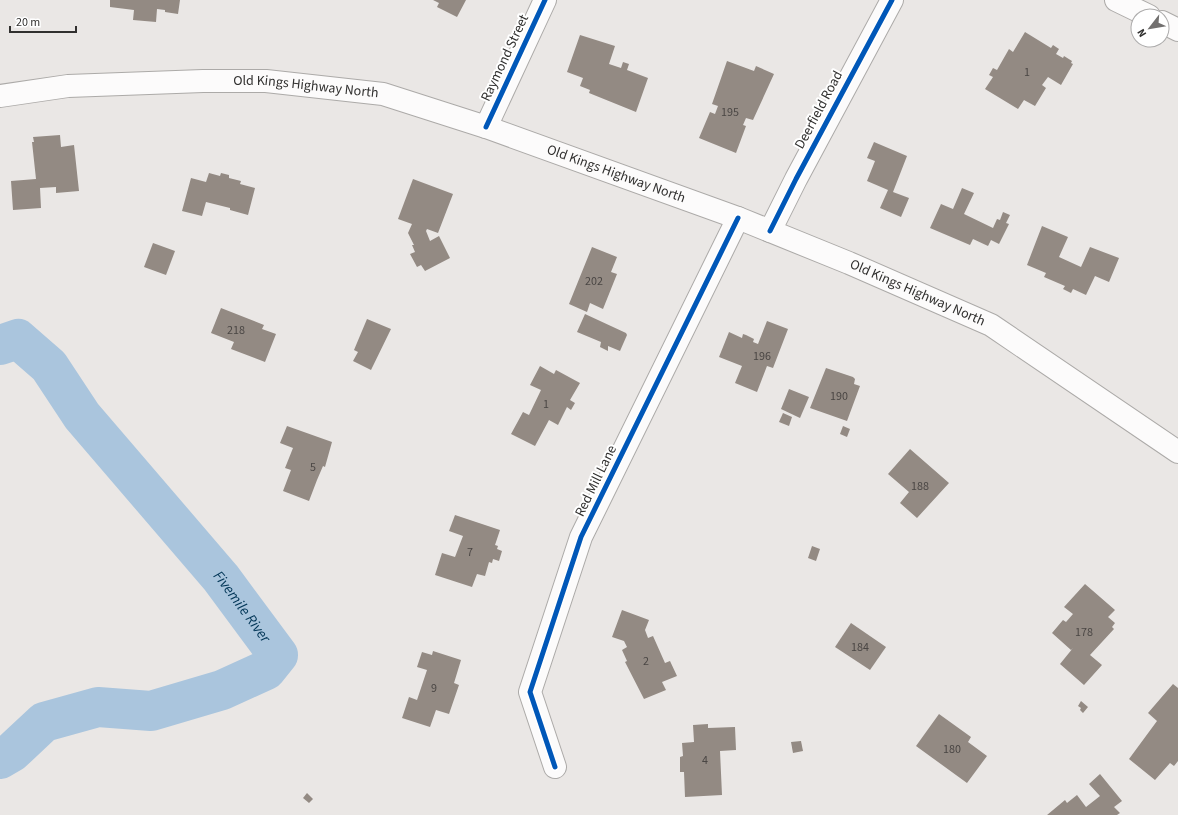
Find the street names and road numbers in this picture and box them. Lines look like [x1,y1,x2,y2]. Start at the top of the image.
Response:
street label: Raymond Street [476,11,534,105]
street label: Deerfield Road [790,67,848,153]
street label: Old Kings Highway North [233,71,380,103]
street label: Old Kings Highway North [544,140,688,208]
street label: Old Kings Highway North [846,254,988,331]
street label: Red Mill Lane [570,442,622,520]

